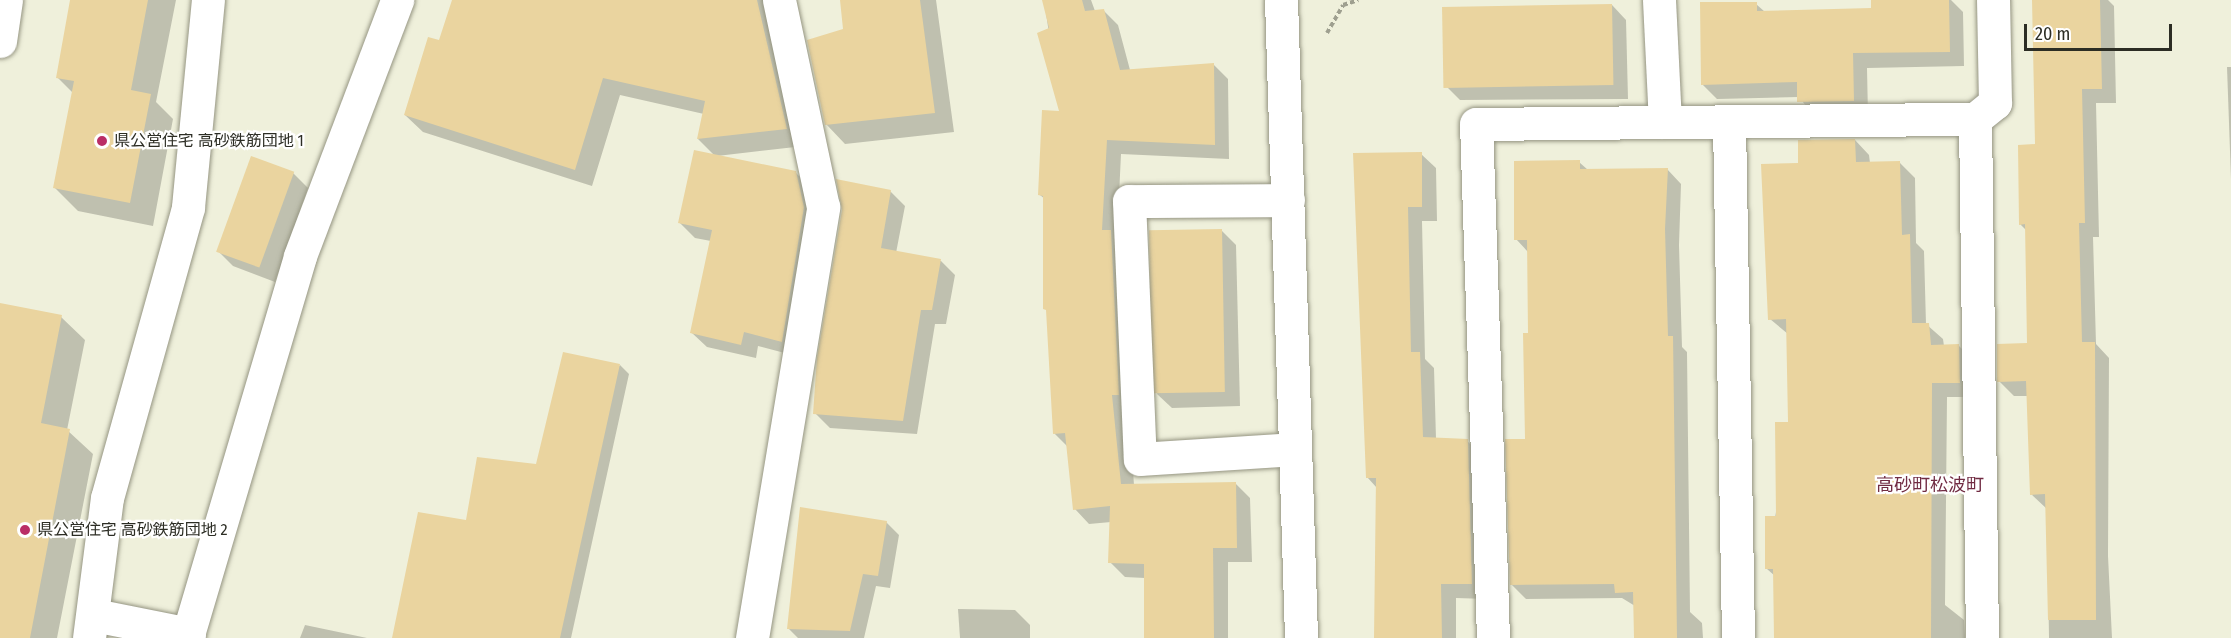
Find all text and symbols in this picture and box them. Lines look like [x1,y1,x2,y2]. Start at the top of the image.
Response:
scale bar [2027,12,2176,50]
text: 20 m [2035,23,2070,45]
place label: 県公営住宅 高砂鉄筋団地 1 [114,131,304,151]
marker: 県公営住宅 高砂鉄筋団地 1 [95,134,109,148]
district label: 高砂町松波町 [1876,474,1984,496]
place label: 県公営住宅 高砂鉄筋団地 2 [37,520,228,540]
marker: 県公営住宅 高砂鉄筋団地 2 [18,523,32,537]

